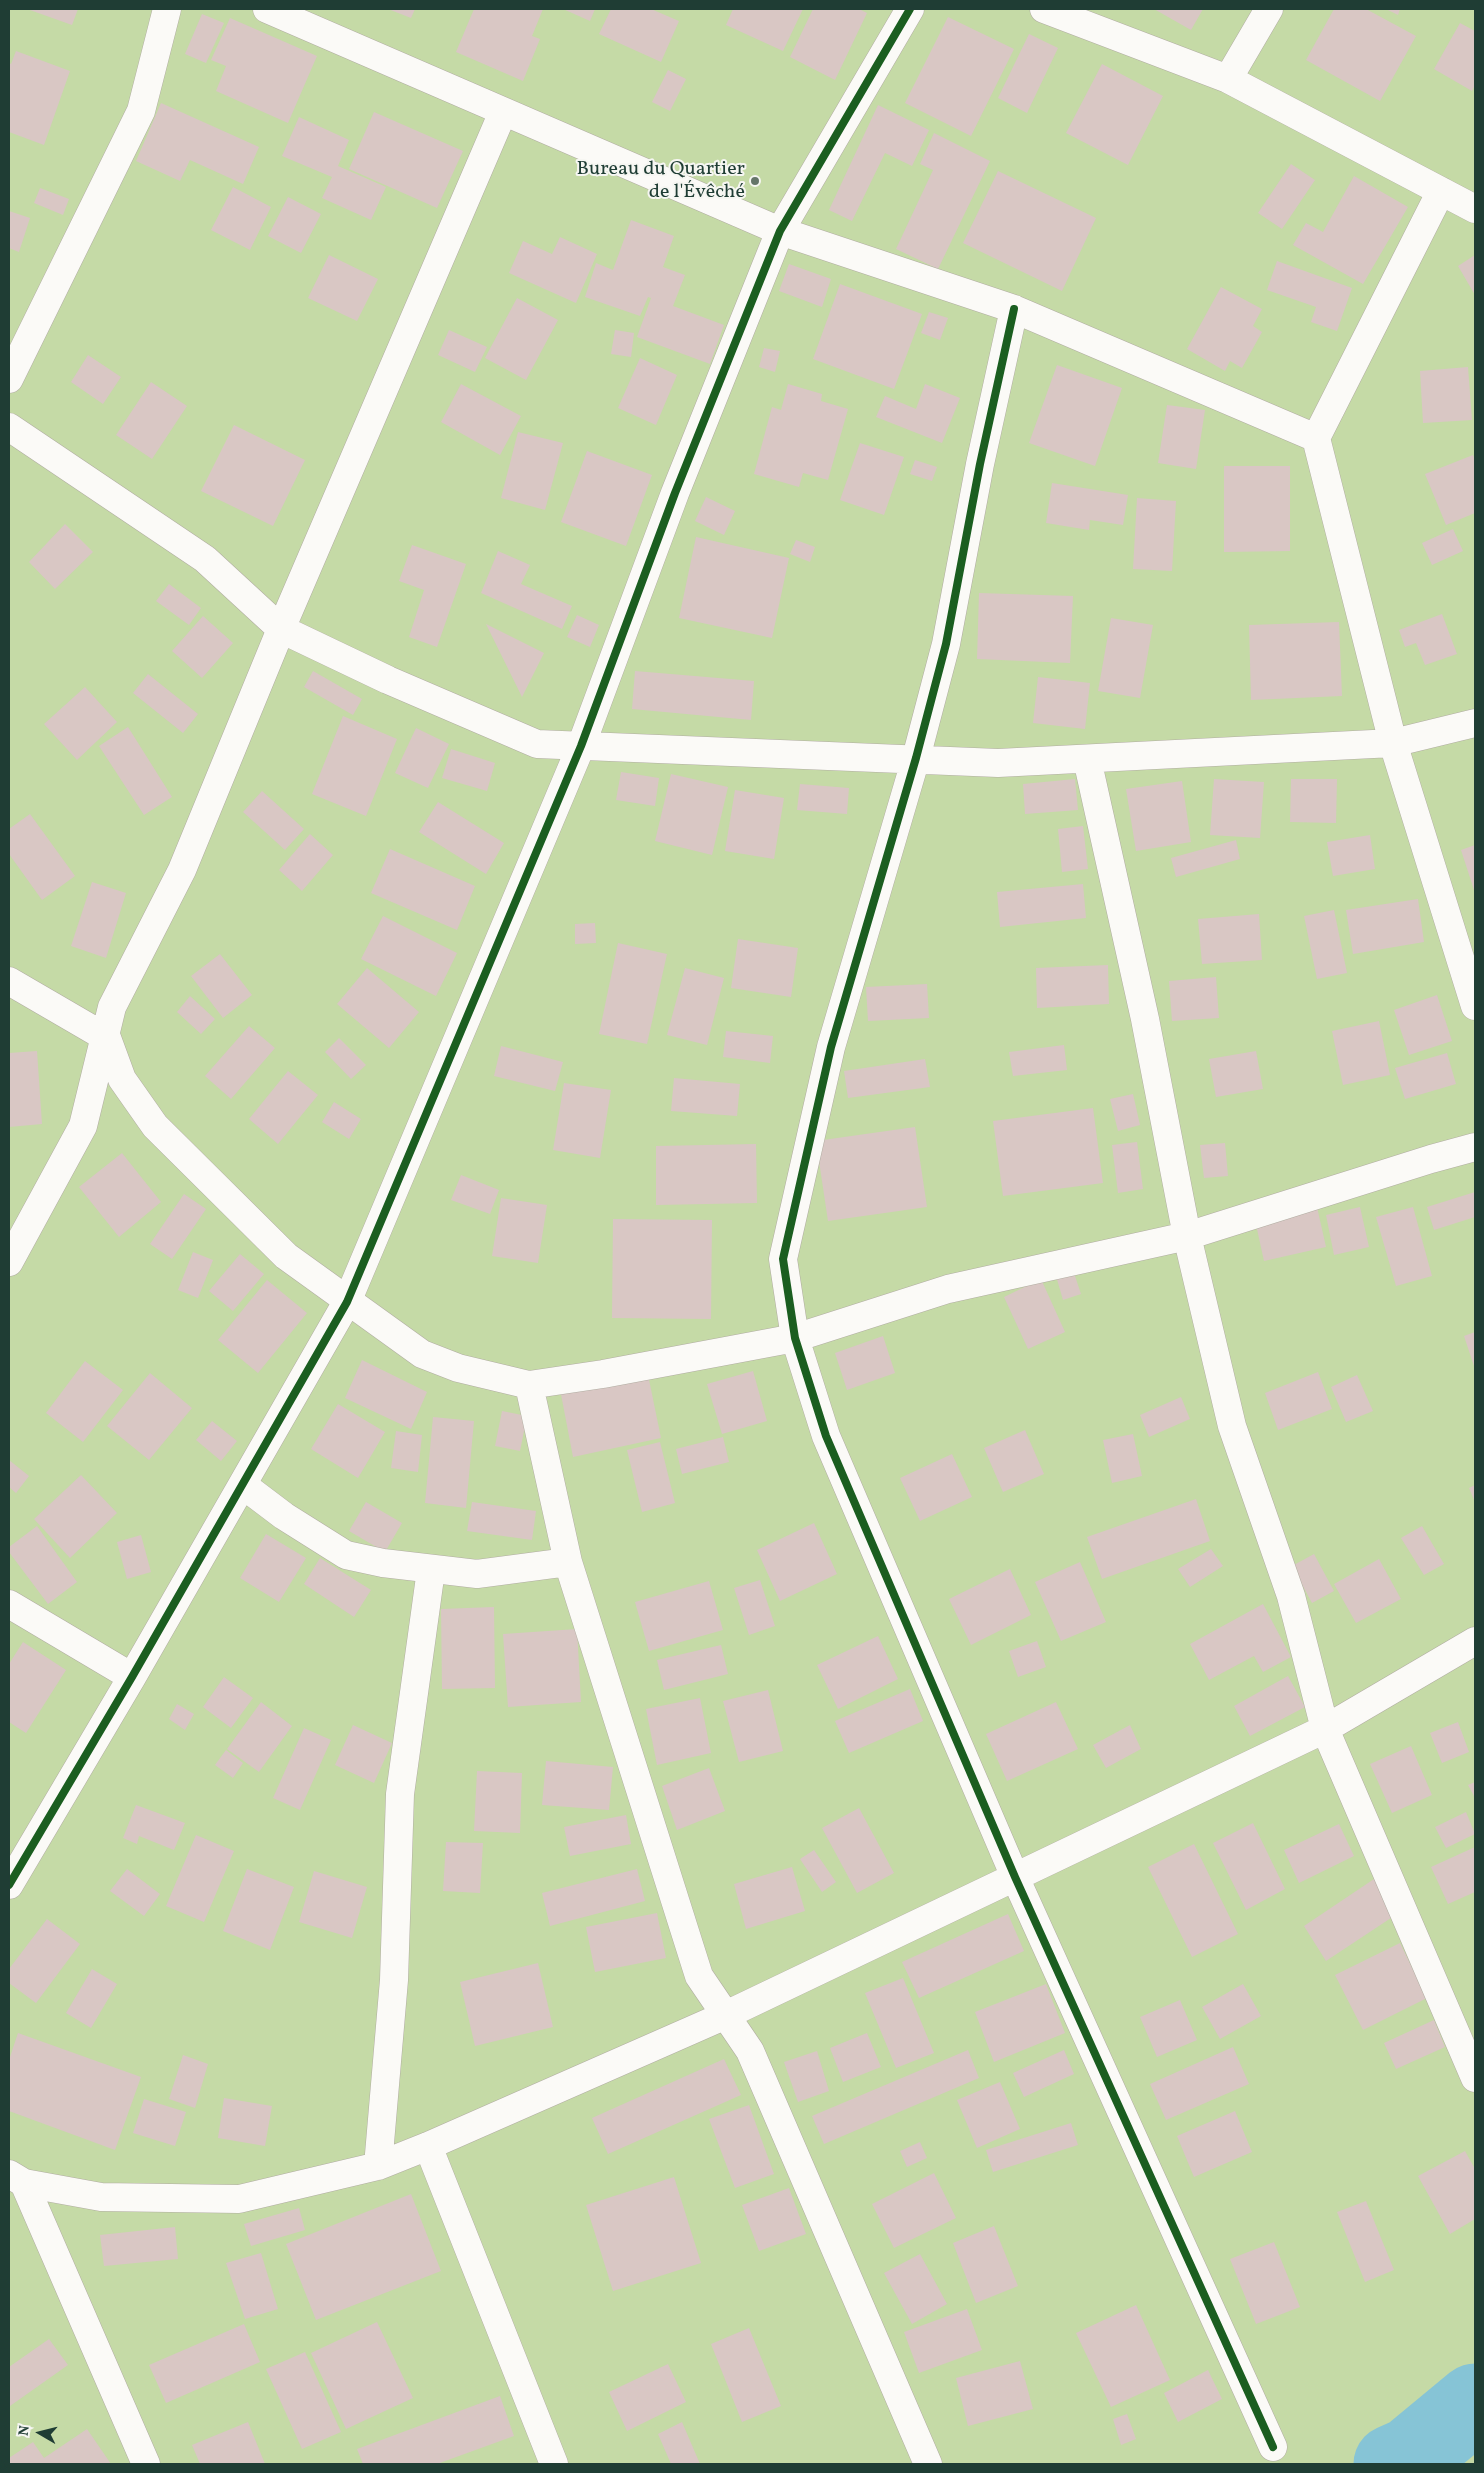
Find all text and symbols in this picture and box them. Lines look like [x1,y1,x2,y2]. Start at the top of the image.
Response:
place label: Bureau du Quartier de l'Évêché [576,158,745,205]
marker: Bureau du Quartier de l'Évêché [749,175,761,187]
north arrow [15,2408,65,2458]
text: N [15,2424,35,2437]

